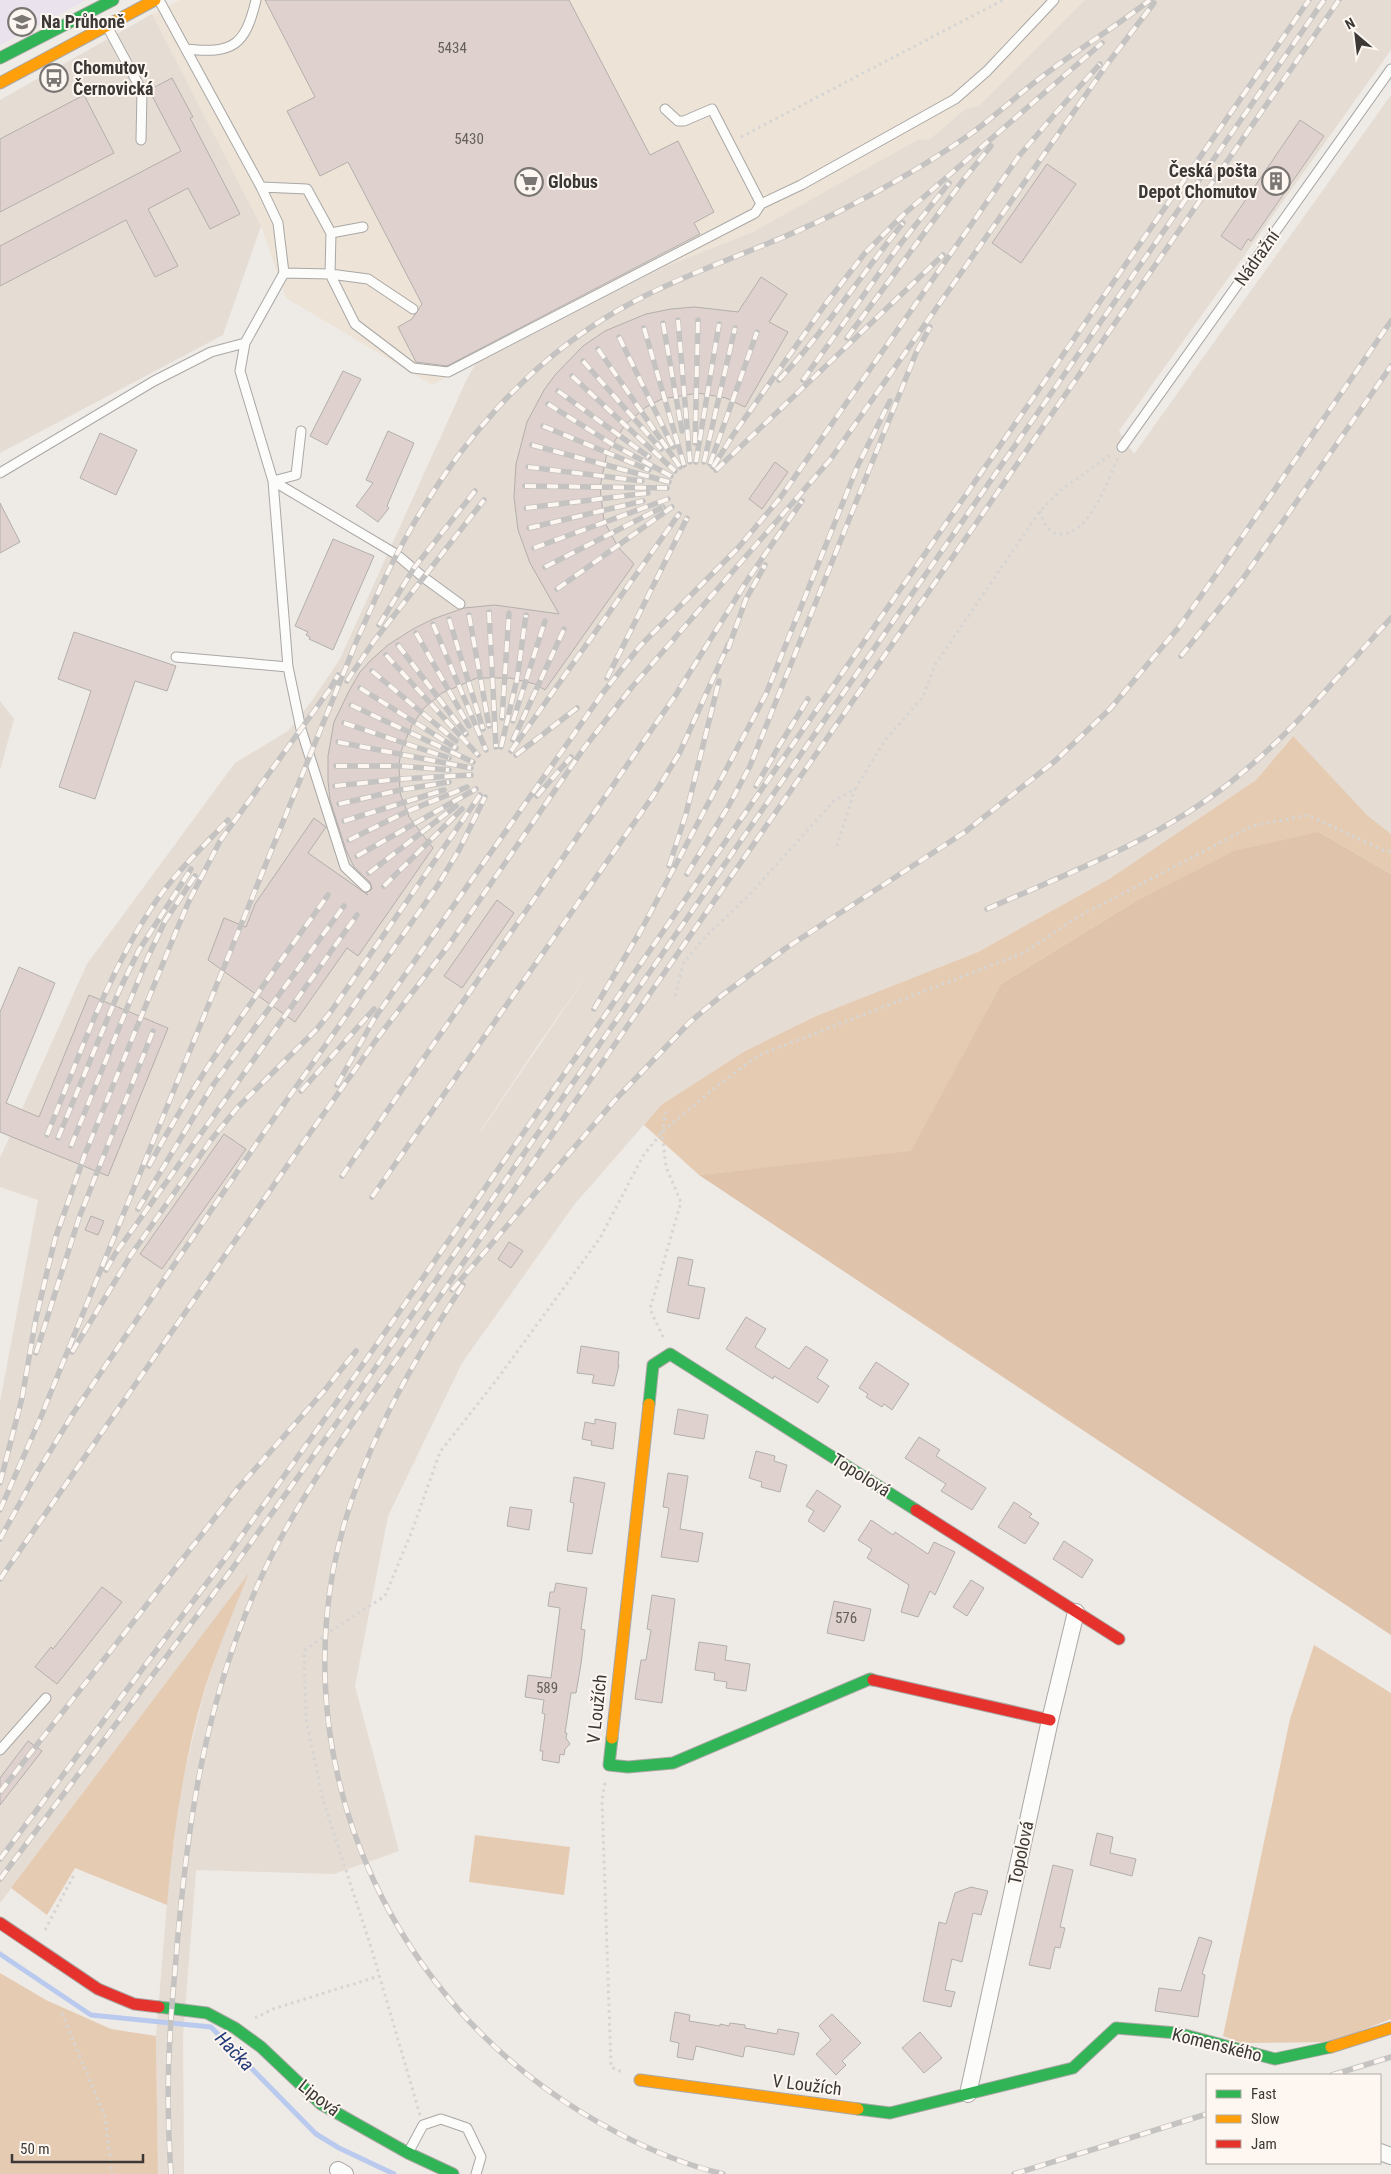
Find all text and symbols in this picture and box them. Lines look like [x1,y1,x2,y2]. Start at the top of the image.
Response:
school or university icon: Na Průhoně [7,7,37,37]
north arrow [1331,10,1381,60]
place label: Na Průhoně [41,11,125,32]
text: N [1342,14,1357,33]
house number: 5434 [437,39,467,57]
place label: Chomutov, Černovická [73,57,154,99]
bus stop icon: Chomutov, Černovická [39,63,69,93]
house number: 5430 [454,130,484,148]
place label: Česká pošta Depot Chomutov [1138,160,1257,202]
building icon: Česká pošta Depot Chomutov [1261,166,1291,196]
supermarket icon: Globus [514,167,544,197]
place label: Globus [548,171,598,192]
street label: Nádražní [1230,225,1284,290]
street label: Topolová [828,1449,894,1501]
house number: 576 [835,1609,857,1627]
street label: V Loužích [582,1673,611,1745]
house number: 589 [536,1679,558,1697]
street label: Topolová [1004,1819,1038,1887]
street label: Komenského [1170,2023,1264,2066]
water label: Hačka [210,2027,259,2076]
street label: V Loužích [771,2070,843,2099]
legend [1206,2074,1381,2164]
street label: Lipová [294,2075,344,2120]
text: Fast [1251,2085,1276,2103]
text: Slow [1251,2110,1280,2128]
scale bar [12,2132,144,2164]
text: Jam [1251,2135,1277,2153]
text: 50 m [20,2140,50,2158]

